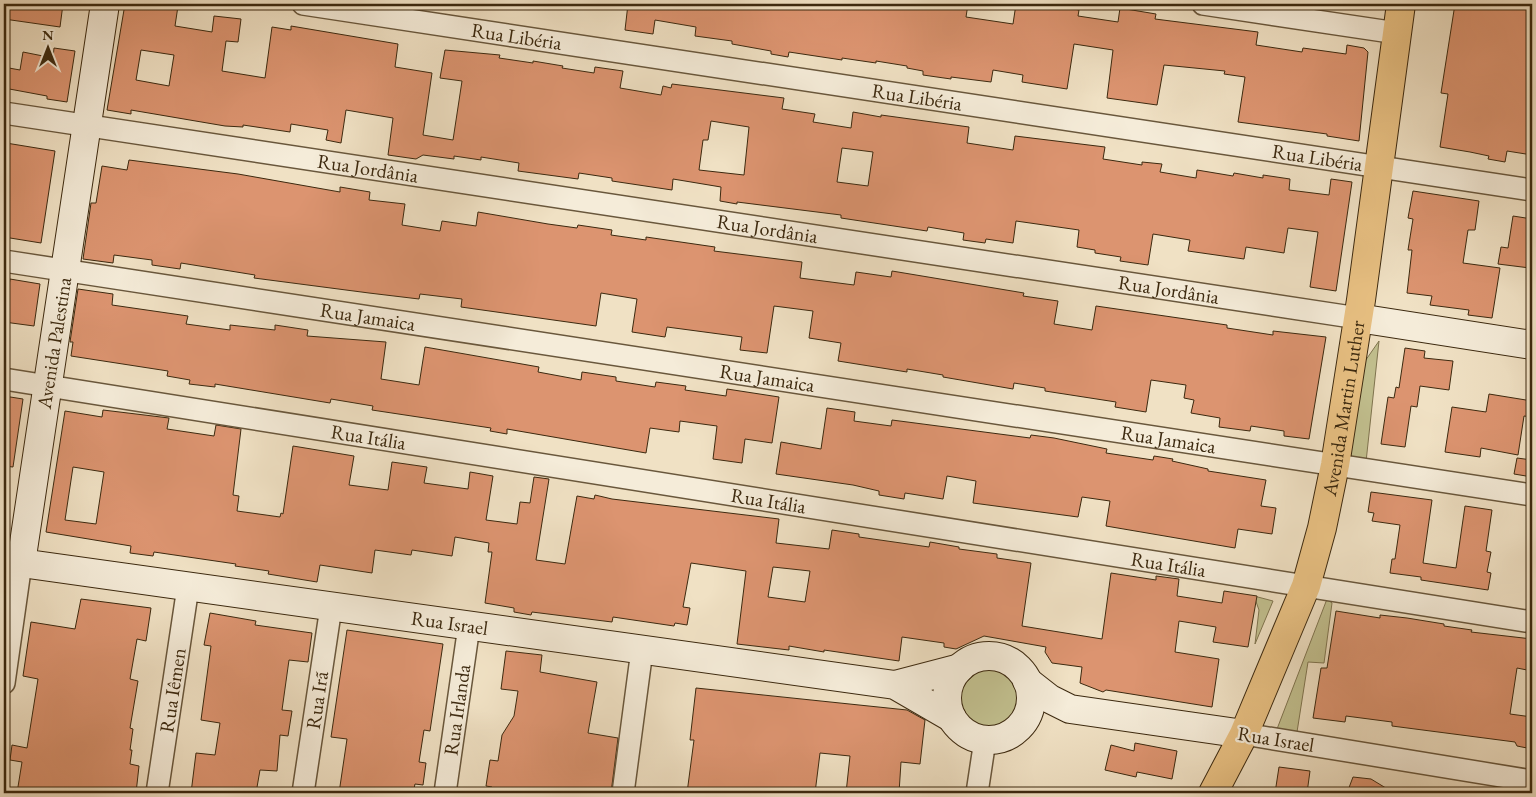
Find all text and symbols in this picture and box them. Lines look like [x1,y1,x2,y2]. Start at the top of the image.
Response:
street label: Rua Libéria [470,17,564,56]
north arrow [22,22,72,72]
text: N [42,26,54,44]
street label: Rua Libéria [870,77,964,117]
street label: Rua Libéria [1270,138,1364,177]
street label: Rua Jordânia [316,148,420,189]
street label: Rua Jordânia [715,208,820,249]
street label: Rua Jordânia [1116,269,1221,310]
street label: Avenida Palestina [31,275,77,412]
street label: Rua Jamaica [318,297,417,337]
street label: Avenida Martin Luther [1316,318,1371,499]
street label: Rua Jamaica [718,358,816,398]
street label: Rua Itália [329,418,408,456]
street label: Rua Jamaica [1119,419,1218,459]
street label: Rua Itália [729,482,808,519]
street label: Rua Itália [1129,545,1208,583]
street label: Rua Israel [409,605,490,641]
street label: Rua Iêmen [153,646,192,734]
street label: Rua Irlanda [438,663,476,757]
street label: Rua Irã [300,669,334,731]
street label: Rua Israel [1236,720,1316,758]

